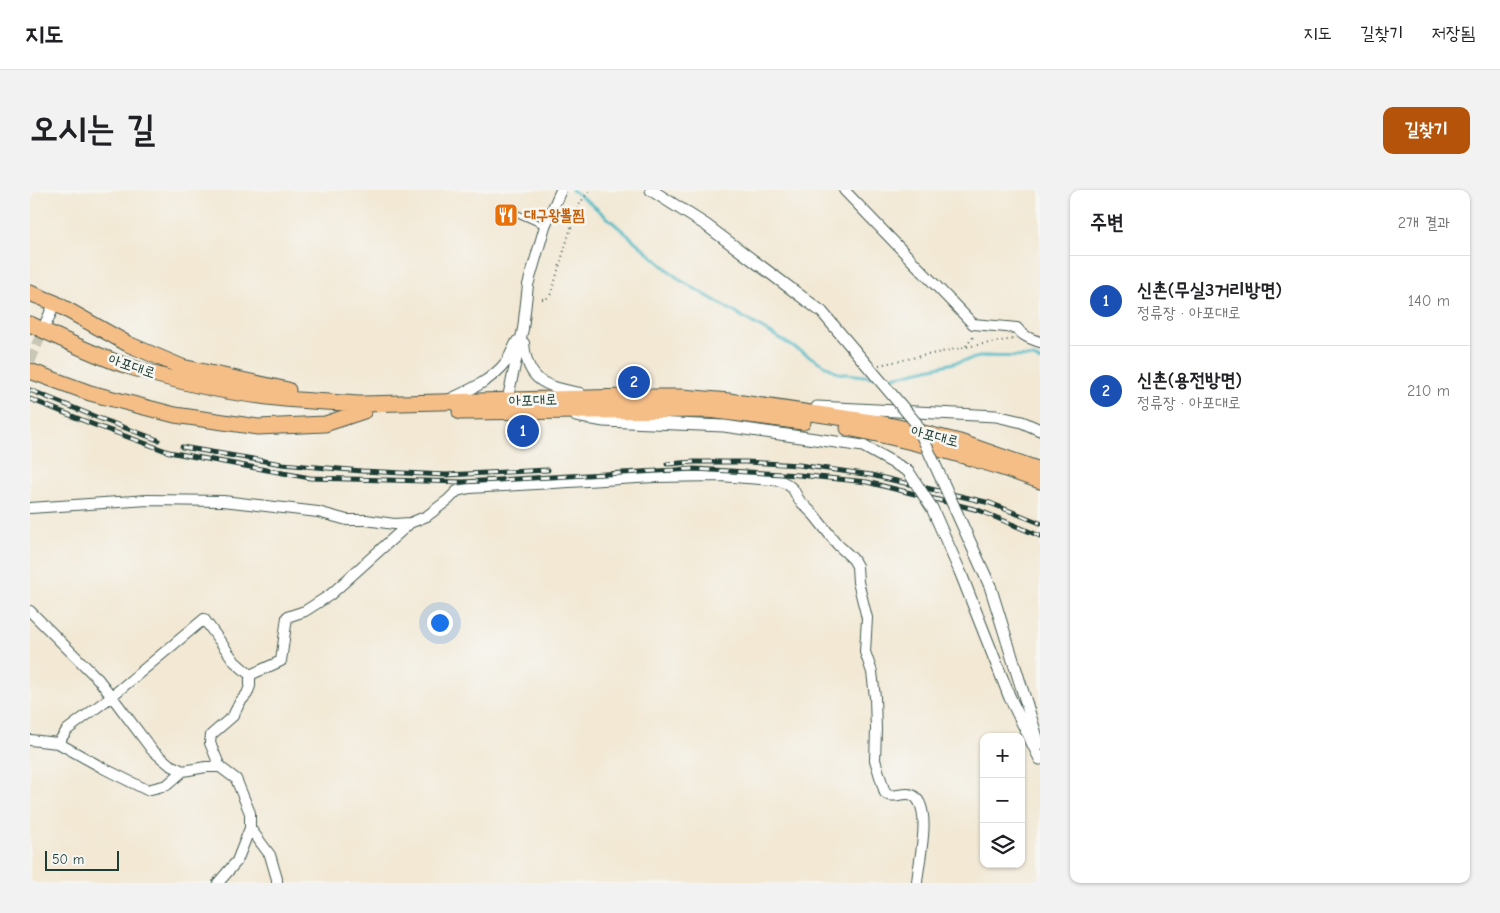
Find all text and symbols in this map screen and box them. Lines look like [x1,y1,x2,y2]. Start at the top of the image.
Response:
text: 지도 [25,20,64,48]
text: 지도 [1303,23,1332,44]
text: 길찾기 [1360,23,1404,44]
text: 저장됨 [1432,23,1475,44]
button: 길찾기 [1383,107,1470,154]
text: 오시는 길 [30,108,155,149]
restaurant icon: 대구왕뽈찜 [493,202,519,228]
place label: 대구왕뽈찜 [524,206,585,224]
text: 주변 [1090,210,1124,234]
text: 2개 결과 [1398,214,1450,232]
text: 신촌(무실3거리방면) [1137,279,1282,301]
text: 1 [1103,292,1109,310]
text: 140 m [1408,292,1450,310]
text: 정류장 · 아포대로 [1137,304,1241,322]
street label: 아포대로 [106,350,158,382]
pin: 2 [618,363,650,401]
text: 신촌(용전방면) [1137,369,1242,391]
text: 2 [1102,382,1110,400]
text: 210 m [1407,382,1450,400]
street label: 아포대로 [509,390,557,410]
text: 정류장 · 아포대로 [1137,394,1241,412]
pin: 1 [507,412,539,450]
street label: 아포대로 [909,421,961,451]
your location [427,610,453,636]
map controls [980,733,1025,868]
button: + [980,733,1025,778]
button: − [980,778,1025,823]
button: layers [980,823,1025,868]
scale bar [45,848,119,871]
text: 50 m [52,851,84,868]

